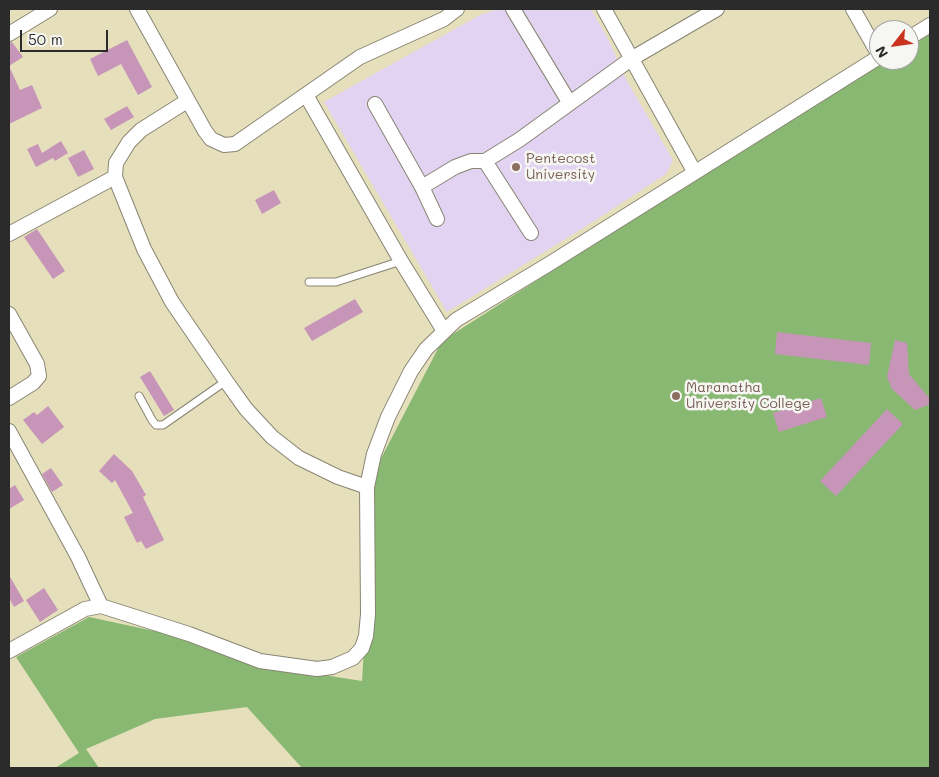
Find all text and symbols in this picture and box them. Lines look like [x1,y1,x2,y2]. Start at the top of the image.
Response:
scale bar [22,20,110,52]
north arrow [869,20,919,70]
text: 50 m [28,29,63,49]
text: N [871,43,892,62]
place label: Pentecost University [526,151,595,184]
marker: Pentecost University [510,161,522,173]
place label: Maranatha University College [686,380,810,412]
marker: Maranatha University College [670,390,682,402]

